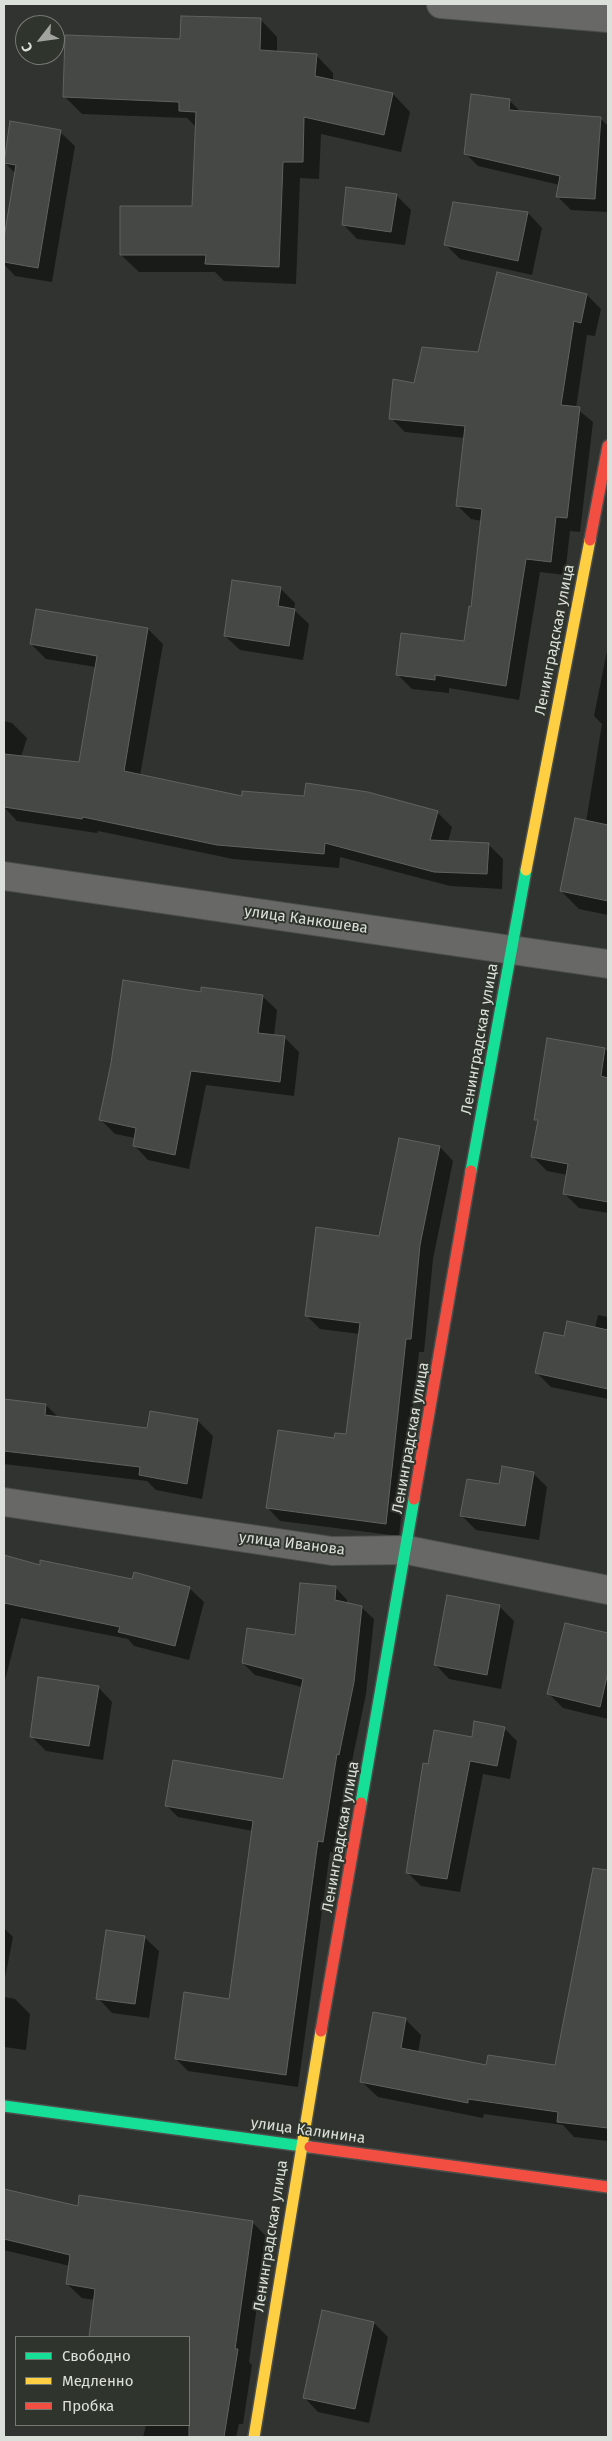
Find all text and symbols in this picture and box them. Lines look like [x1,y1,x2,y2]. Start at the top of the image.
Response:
north arrow [15,15,65,65]
text: С [18,40,37,55]
street label: Ленинградская улица [532,563,578,717]
street label: улица Канкошева [243,902,369,938]
street label: Ленинградская улица [458,962,502,1116]
street label: Ленинградская улица [389,1361,433,1515]
street label: улица Иванова [238,1529,346,1559]
street label: Ленинградская улица [319,1760,363,1914]
street label: улица Калинина [250,2114,366,2148]
street label: Ленинградская улица [250,2159,292,2313]
legend [15,2336,190,2426]
text: Свободно [62,2347,131,2365]
text: Медленно [62,2372,134,2390]
text: Пробка [62,2397,114,2415]

